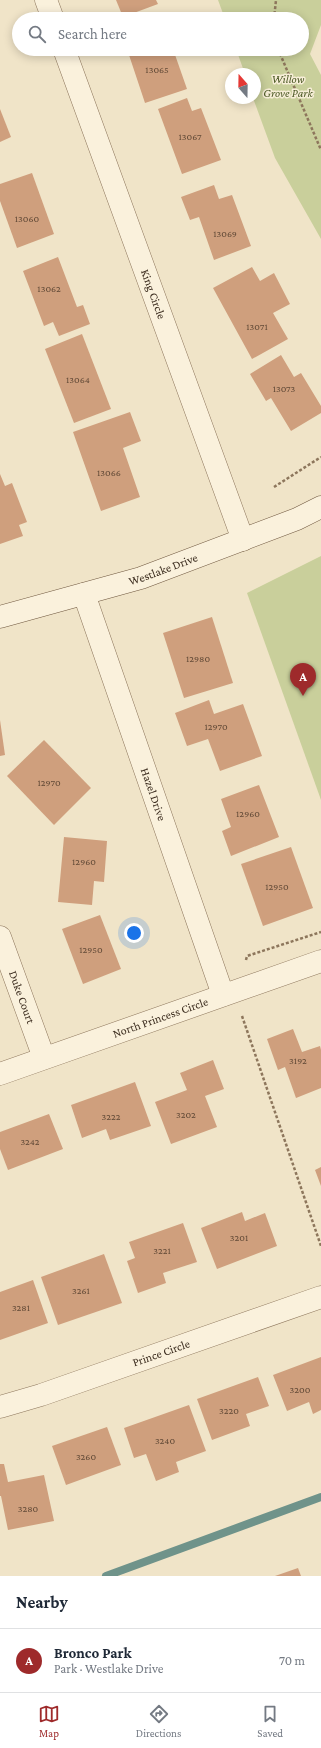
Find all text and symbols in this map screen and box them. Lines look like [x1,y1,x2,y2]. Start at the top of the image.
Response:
search box [12,12,309,56]
icon: search [26,23,48,45]
text: Search here [58,26,127,42]
house number: 13065 [145,64,169,75]
north arrow [225,68,261,104]
park label: Willow Grove Park [263,72,313,100]
house number: 13067 [178,131,202,142]
house number: 13060 [15,213,40,224]
house number: 13069 [213,228,237,239]
street label: King Circle [138,267,169,321]
house number: 13062 [37,283,61,294]
house number: 13071 [246,321,268,332]
house number: 13064 [66,374,90,385]
house number: 13073 [273,383,296,394]
house number: 13066 [97,467,121,478]
street label: Westlake Drive [127,550,200,588]
house number: 12980 [186,653,210,664]
pin: A [290,663,316,696]
house number: 12970 [204,721,228,732]
street label: Hazel Drive [138,766,169,823]
house number: 12970 [37,777,61,788]
house number: 12960 [236,808,260,819]
house number: 12960 [72,856,96,867]
house number: 12950 [265,881,289,892]
your location [124,923,144,943]
house number: 12950 [79,944,103,955]
street label: Duke Court [6,969,38,1026]
street label: North Princess Circle [111,994,210,1041]
house number: 3192 [289,1055,307,1066]
house number: 3202 [176,1109,196,1120]
house number: 3222 [102,1111,121,1122]
house number: 3242 [20,1136,40,1147]
house number: 3201 [230,1232,248,1243]
house number: 3221 [153,1245,171,1256]
house number: 3261 [72,1285,90,1296]
house number: 3281 [12,1302,30,1313]
street label: Prince Circle [131,1336,192,1369]
house number: 3200 [290,1384,311,1395]
house number: 3220 [219,1405,239,1416]
house number: 3240 [155,1435,175,1446]
house number: 3260 [76,1451,96,1462]
house number: 3280 [18,1503,39,1514]
text: Nearby [16,1593,68,1612]
text: Bronco Park [54,1645,132,1661]
text: A [25,1653,33,1668]
text: 70 m [279,1653,305,1668]
text: Park · Westlake Drive [54,1661,164,1676]
tab: Map [38,1703,60,1739]
tab: Directions [136,1703,181,1739]
tab: Saved [257,1703,283,1739]

